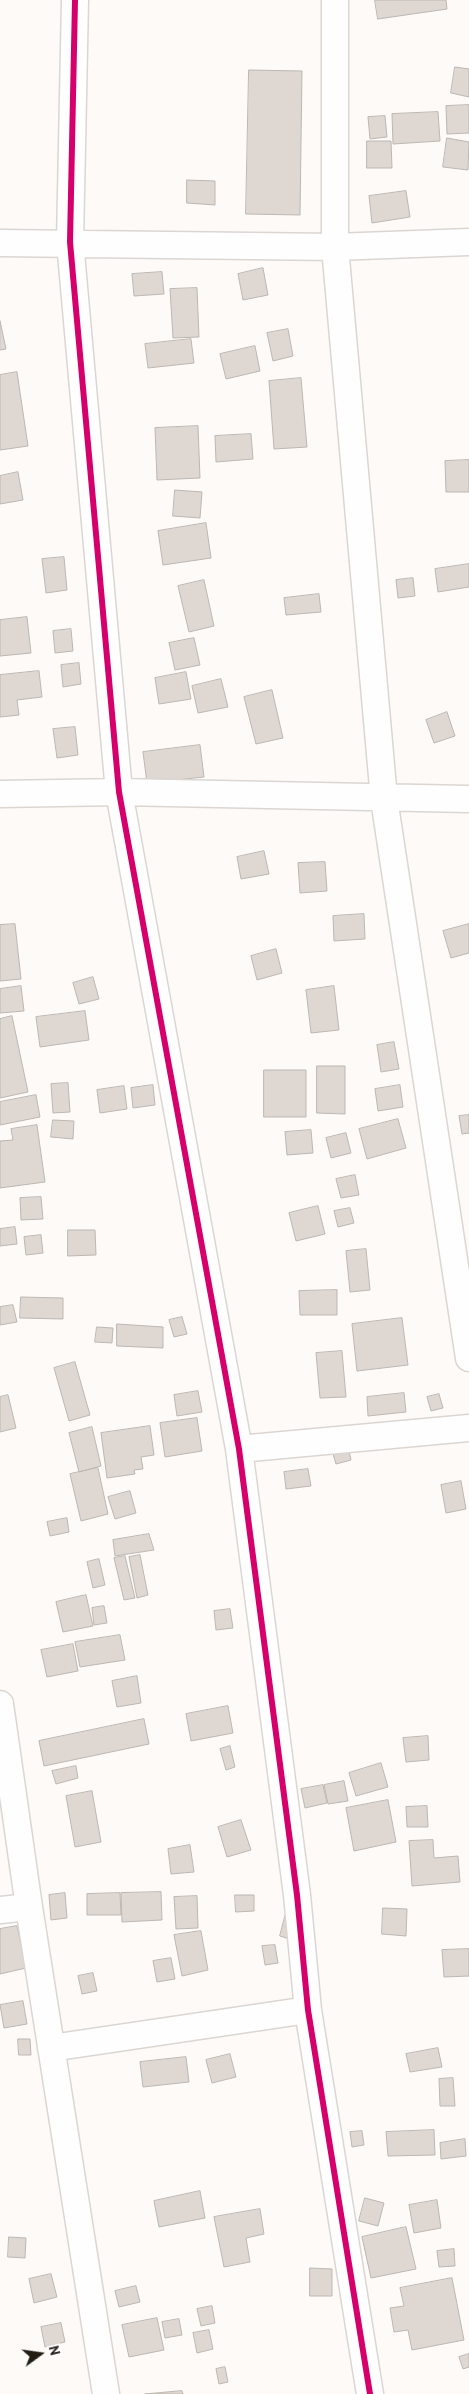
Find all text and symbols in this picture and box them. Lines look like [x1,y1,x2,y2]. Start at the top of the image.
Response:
north arrow [15,2329,65,2379]
text: N [45,2344,64,2357]

